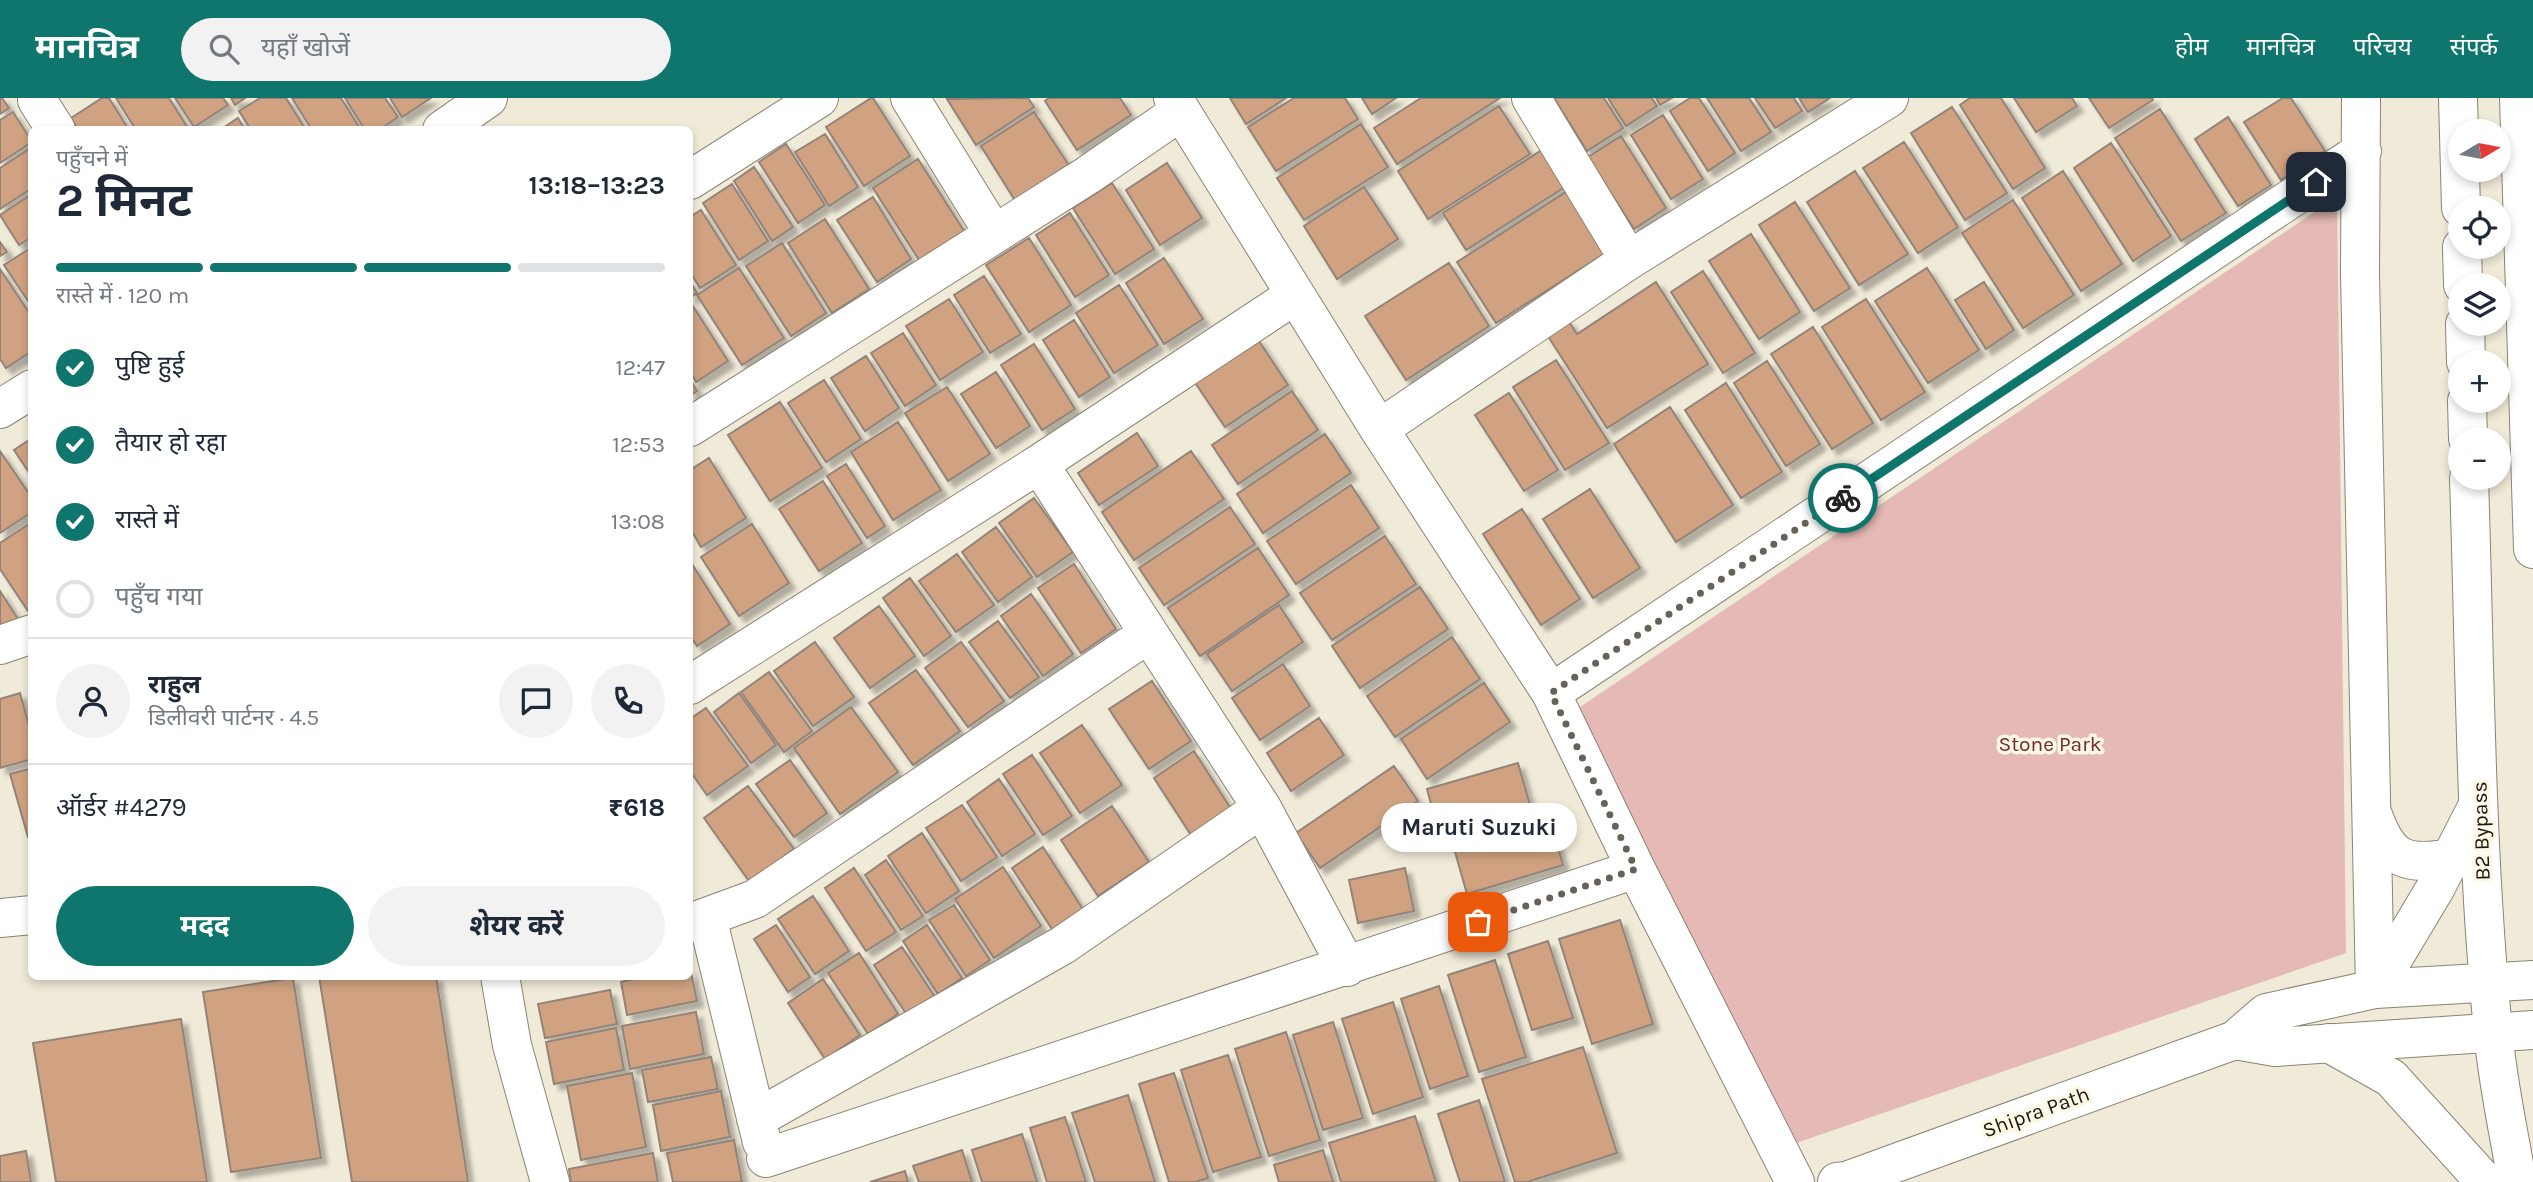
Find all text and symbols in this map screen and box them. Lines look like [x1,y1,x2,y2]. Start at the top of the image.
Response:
search box [181,18,671,81]
text: मानचित्र [35,28,139,66]
icon: search [205,30,243,68]
text: यहाँ खोजें [261,32,350,63]
text: होम [2175,33,2208,61]
text: मानचित्र [2246,33,2315,61]
text: परिचय [2353,33,2412,61]
text: संपर्क [2450,33,2498,61]
north arrow [2448,119,2511,182]
map controls [2448,119,2511,490]
text: पहुँचने में [56,145,128,172]
pin [2286,152,2346,212]
icon: home [2297,163,2335,201]
text: 13:18–13:23 [528,170,665,201]
text: 2 मिनट [56,174,192,228]
button: locate [2448,196,2511,259]
button: layers [2448,273,2511,336]
text: रास्ते में · 120 m [56,282,189,309]
icon: check [56,349,94,387]
text: पुष्टि हुई [115,350,184,381]
button: + [2448,350,2511,413]
text: 12:47 [615,354,665,381]
icon: check [56,426,94,464]
text: तैयार हो रहा [115,427,226,458]
button: − [2448,427,2511,490]
text: 12:53 [612,431,665,458]
courier [1808,463,1878,533]
icon: bike [1824,479,1862,517]
icon: check [56,503,94,541]
text: रास्ते में [115,504,179,535]
text: 13:08 [611,508,665,535]
text: पहुँच गया [115,581,203,612]
button: person [56,664,130,738]
button: chat [499,664,573,738]
button: phone [591,664,665,738]
text: राहुल [148,669,201,700]
text: डिलीवरी पार्टनर · 4.5 [148,704,319,731]
park label: Stone Park [1998,732,2102,756]
street label: B2 Bypass [2467,781,2495,881]
text: ऑर्डर #4279 [56,792,186,823]
text: ₹618 [608,792,665,823]
callout: Maruti Suzuki [1380,803,1576,852]
text: Maruti Suzuki [1401,814,1557,841]
button: मदद [56,886,354,966]
button: शेयर करें [368,886,665,966]
pin [1448,892,1508,952]
icon: bag [1459,903,1497,941]
street label: Shipra Path [1979,1082,2093,1142]

